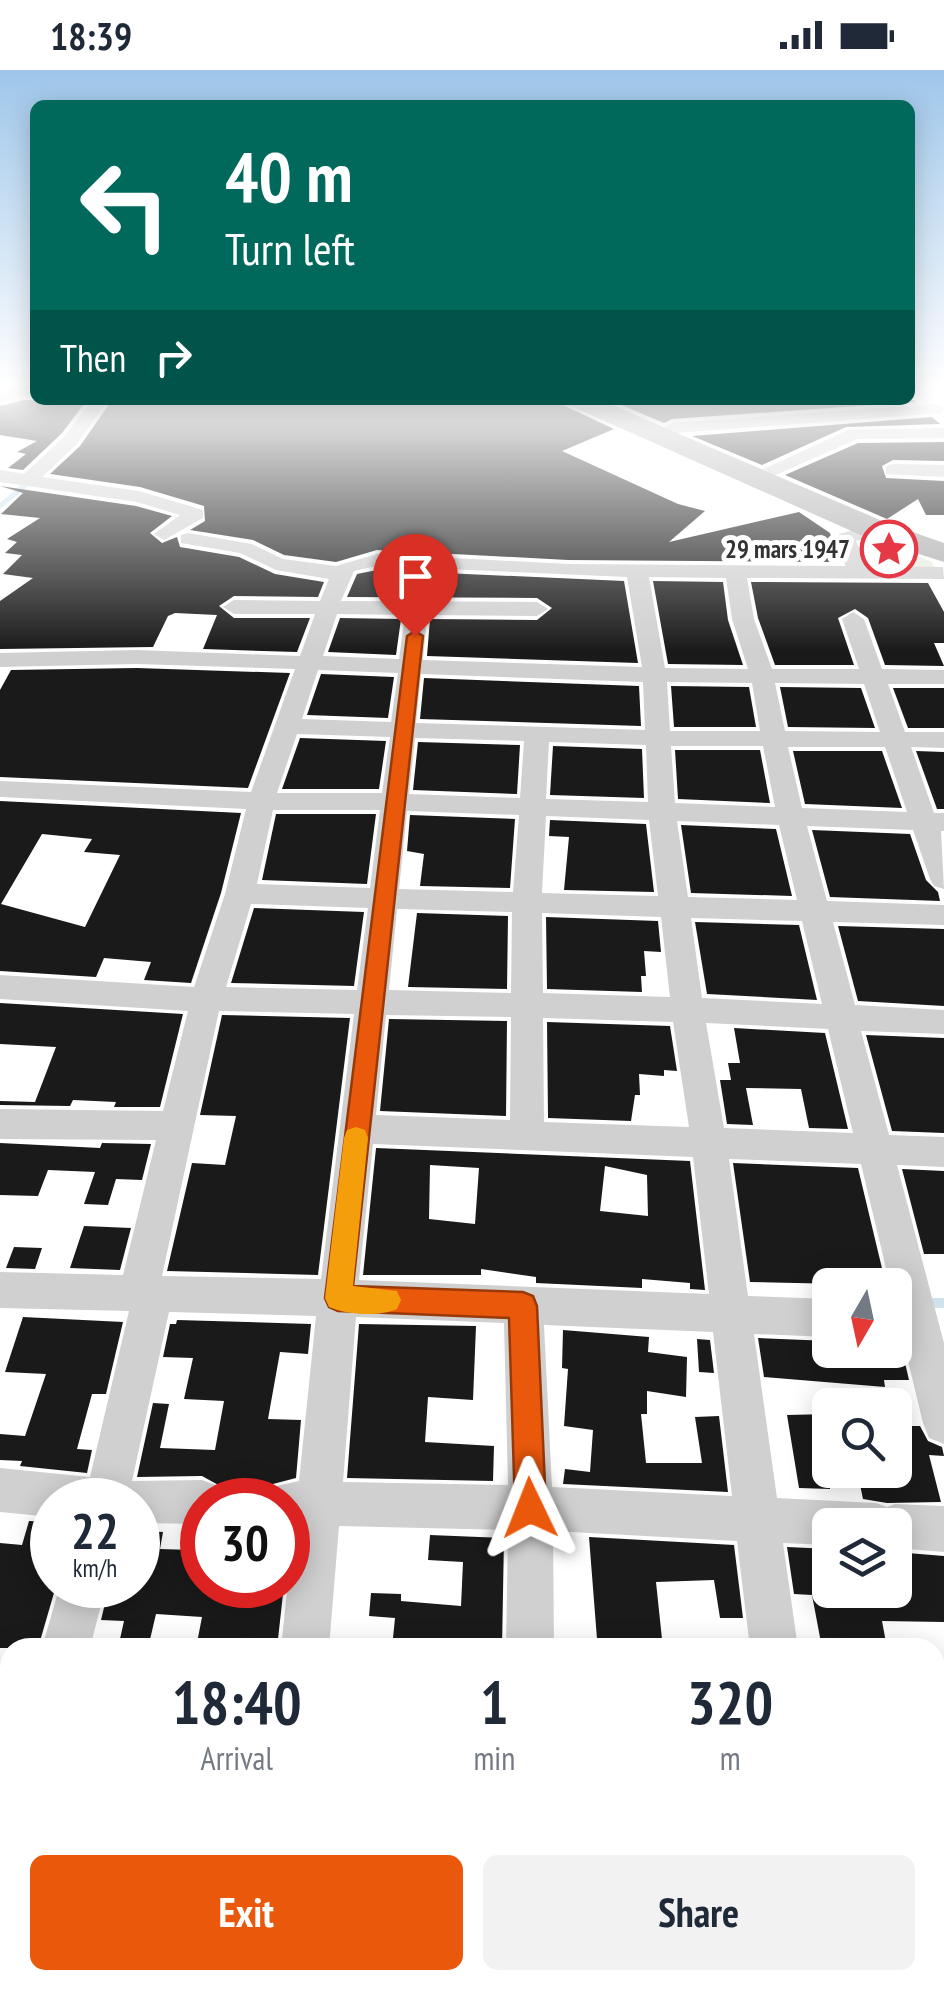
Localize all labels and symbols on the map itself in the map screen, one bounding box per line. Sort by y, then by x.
place icon: 29 mars 1947 [859,519,919,579]
place label: 29 mars 1947 [725,533,850,565]
pin [373,534,458,637]
north arrow [812,1268,912,1368]
position arrow [478,1456,582,1560]
speed limit sign: 30 [180,1478,310,1608]

